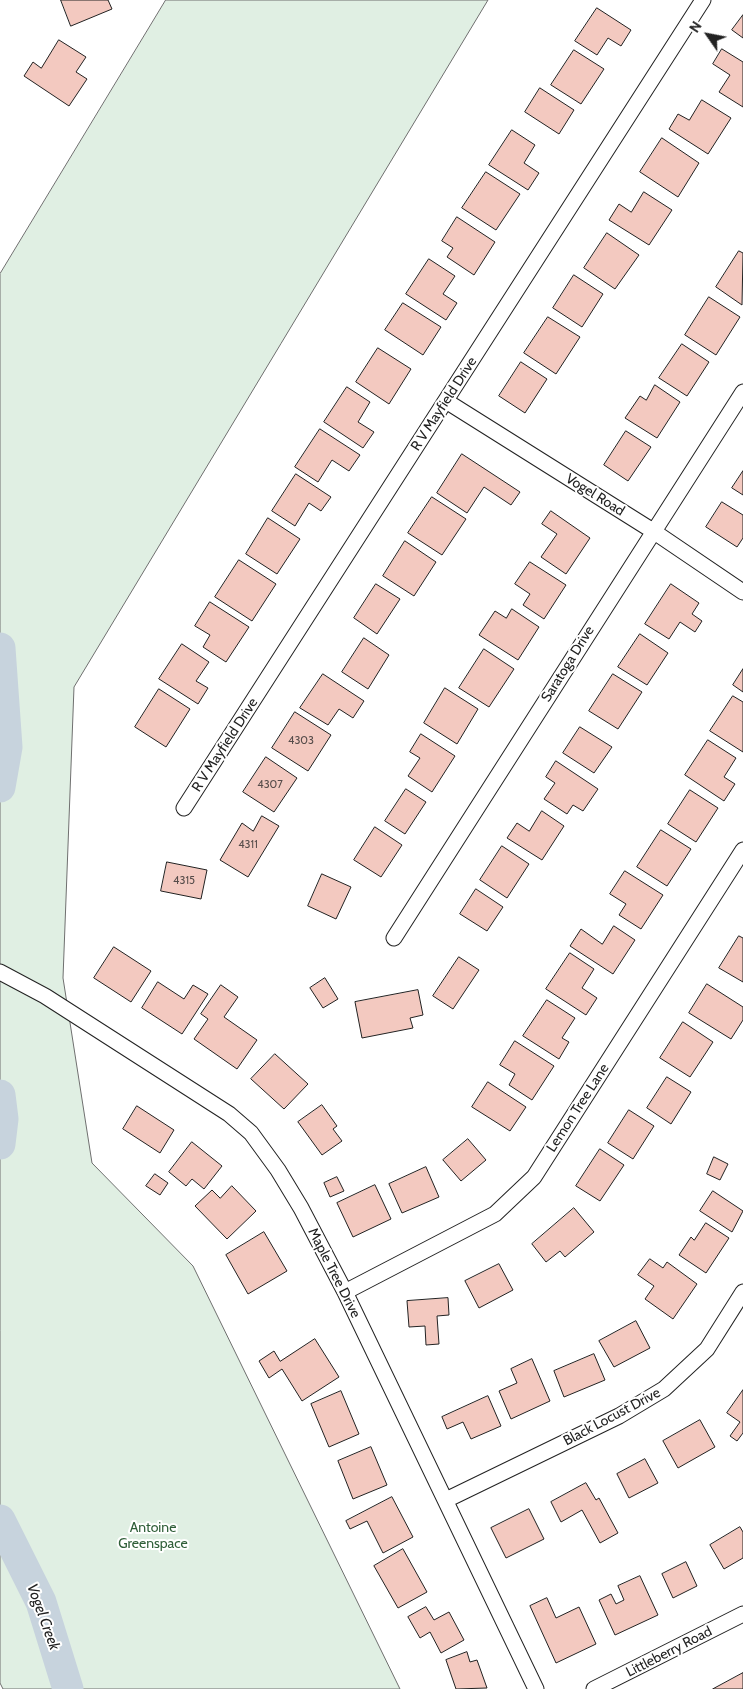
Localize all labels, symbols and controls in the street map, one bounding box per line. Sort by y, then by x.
north arrow [683,10,733,60]
text: N [685,18,706,36]
street label: R V Mayfield Drive [407,354,481,454]
street label: Vogel Road [562,470,628,520]
street label: Saratoga Drive [538,623,598,705]
street label: R V Mayfield Drive [188,695,262,795]
house number: 4303 [288,734,314,748]
house number: 4307 [257,778,283,792]
house number: 4311 [238,838,258,852]
house number: 4315 [173,874,195,888]
street label: Lemon Tree Lane [543,1061,613,1155]
street label: Maple Tree Drive [304,1225,364,1321]
street label: Black Locust Drive [561,1384,663,1450]
park label: Antoine Greenspace [118,1520,188,1552]
water label: Vogel Creek [23,1581,63,1653]
street label: Littleberry Road [623,1623,715,1681]

